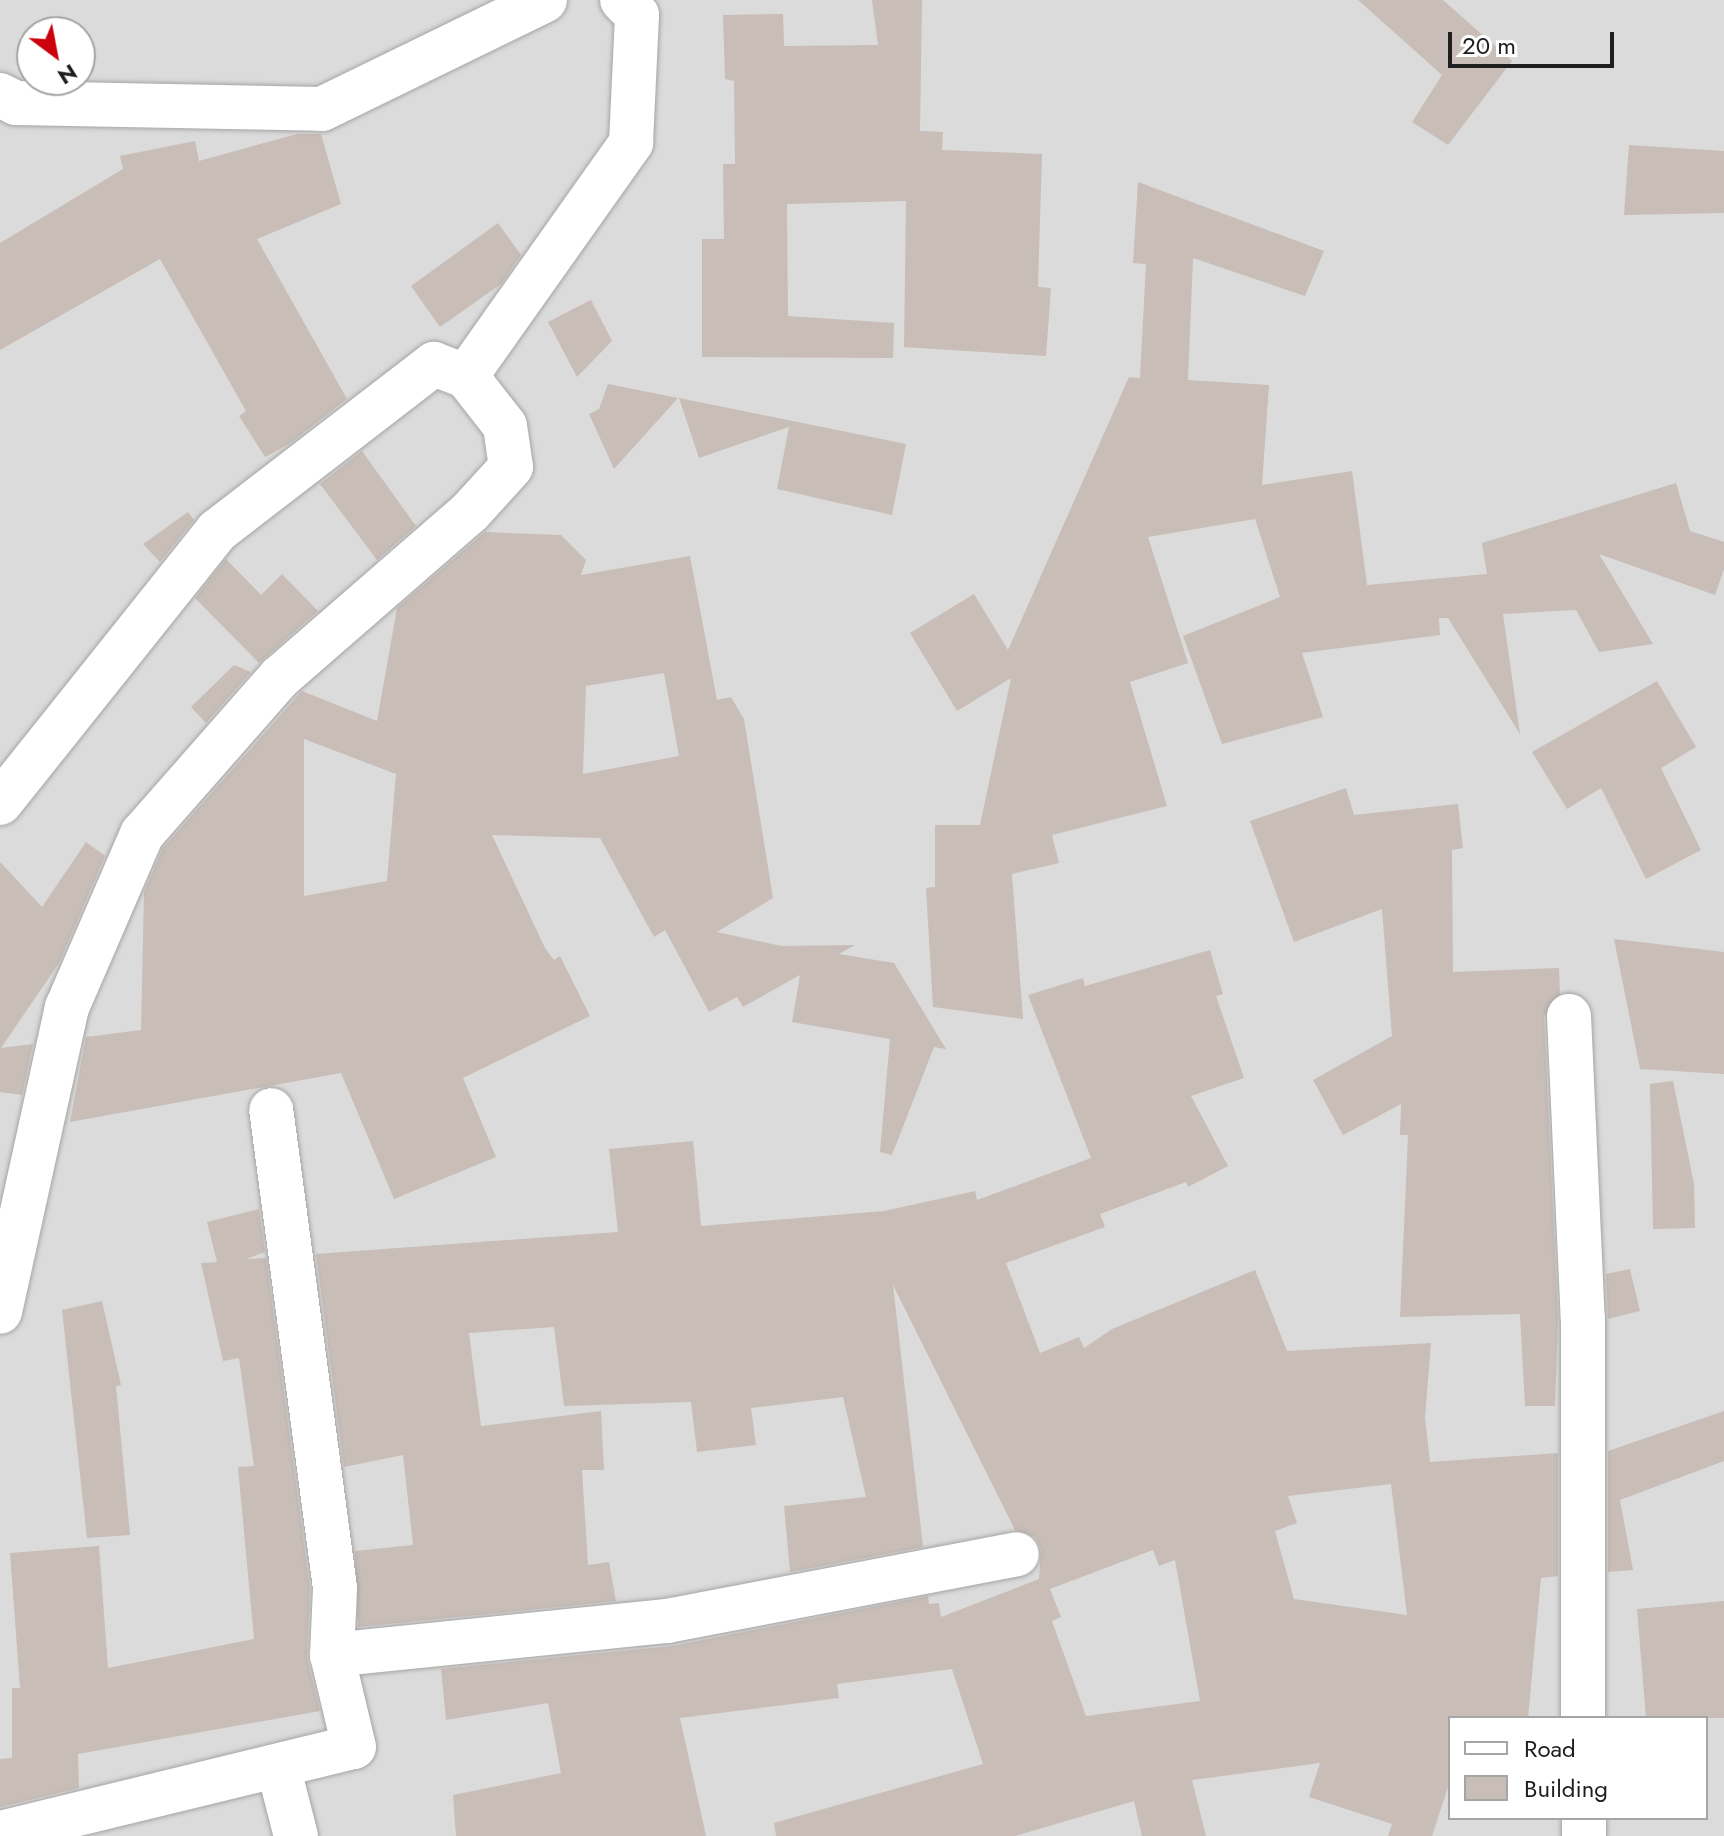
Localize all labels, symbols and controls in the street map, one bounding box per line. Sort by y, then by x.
north arrow [16,16,96,96]
scale bar [1452,16,1618,66]
text: 20 m [1462,28,1516,63]
text: N [52,56,84,93]
legend [1448,1716,1708,1820]
text: Road [1524,1731,1576,1766]
text: Building [1524,1771,1608,1806]

